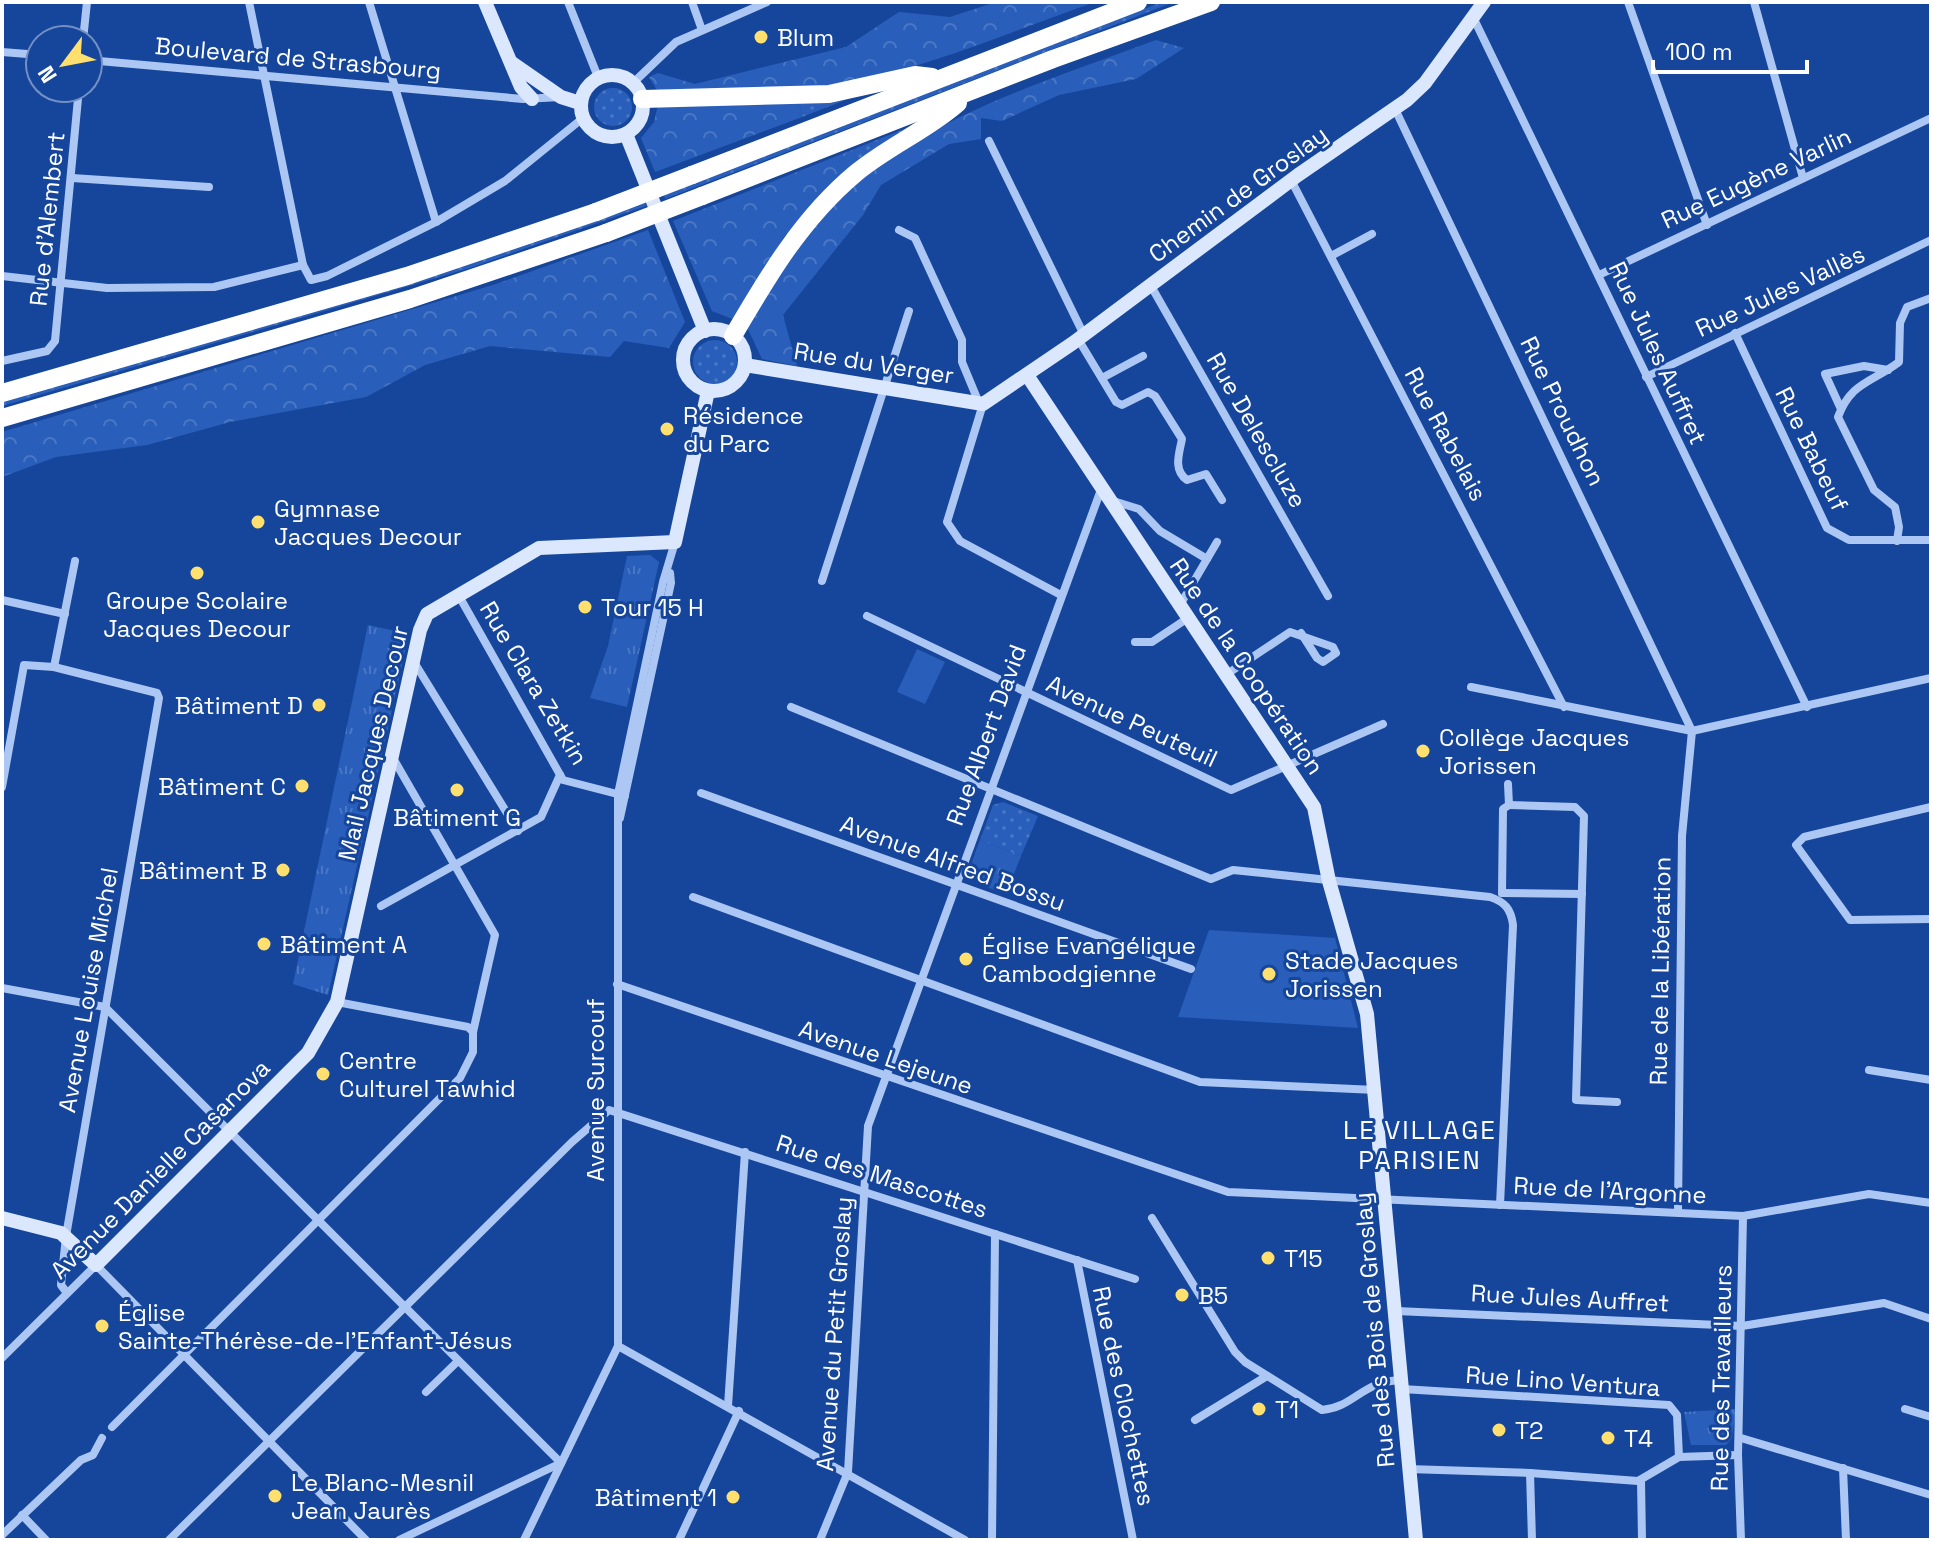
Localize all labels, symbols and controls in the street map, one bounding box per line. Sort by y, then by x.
place label: Blum [777,22,834,53]
north arrow [24,24,104,104]
scale bar [1653,24,1807,74]
marker: Blum [752,28,770,46]
street label: Boulevard de Strasbourg [154,30,442,86]
text: 100 m [1665,36,1733,67]
text: N [31,61,63,88]
street label: Chemin de Groslay [1143,119,1333,269]
street label: Rue Eugène Varlin [1656,120,1856,236]
street label: Rue d'Alembert [22,130,72,308]
street label: Rue Jules Vallès [1690,238,1870,344]
street label: Rue Jules Auffret [1602,256,1714,450]
street label: Rue Proudhon [1513,331,1613,491]
street label: Rue du Verger [792,335,956,391]
street label: Rue Delescluze [1200,347,1314,513]
street label: Rue Rabelais [1398,362,1494,506]
street label: Rue Babeuf [1769,382,1855,516]
place label: Résidence du Parc [683,400,804,459]
marker: Résidence du Parc [658,420,676,438]
place label: Gymnase Jacques Decour [274,493,462,552]
marker: Gymnase Jacques Decour [249,513,267,531]
street label: Rue de la Coopération [1163,552,1331,780]
marker: Groupe Scolaire Jacques Decour [188,564,206,582]
place label: Groupe Scolaire Jacques Decour [103,585,291,644]
place label: Tour 15 H [601,592,704,623]
street label: Rue Clara Zetkin [473,595,595,771]
marker: Tour 15 H [576,598,594,616]
street label: Mail Jacques Decour [331,623,415,863]
street label: Rue Albert David [939,640,1033,830]
street label: Avenue Peuteuil [1042,668,1222,774]
place label: Bâtiment D [175,690,303,721]
marker: Bâtiment D [310,696,328,714]
place label: Collège Jacques Jorissen [1439,722,1629,781]
marker: Collège Jacques Jorissen [1414,742,1432,760]
place label: Bâtiment C [158,771,286,802]
marker: Bâtiment C [293,777,311,795]
marker: Bâtiment G [448,781,466,799]
place label: Bâtiment G [393,802,521,833]
street label: Avenue Alfred Bossu [836,808,1070,918]
place label: Bâtiment B [139,855,267,886]
street label: Rue de la Libération [1643,856,1677,1086]
marker: Bâtiment B [274,861,292,879]
street label: Avenue Louise Michel [51,865,125,1115]
place label: Bâtiment A [280,929,407,960]
place label: Église Evangélique Cambodgienne [982,930,1196,989]
marker: Bâtiment A [255,935,273,953]
place label: Stade Jacques Jorissen [1285,945,1458,1004]
marker: Église Evangélique Cambodgienne [957,950,975,968]
marker: Stade Jacques Jorissen [1260,965,1278,983]
street label: Avenue Surcouf [580,998,611,1182]
street label: Avenue Lejeune [795,1013,977,1101]
place label: Centre Culturel Tawhid [339,1045,516,1104]
street label: Avenue Danielle Casanova [44,1052,277,1285]
marker: Centre Culturel Tawhid [314,1065,332,1083]
district label: LE VILLAGE PARISIEN [1343,1113,1497,1177]
street label: Rue des Mascottes [772,1127,992,1225]
street label: Rue de l'Argonne [1513,1169,1707,1211]
street label: Rue des Bois de Groslay [1347,1191,1401,1469]
street label: Avenue du Petit Groslay [809,1196,859,1472]
place label: T15 [1284,1243,1323,1274]
marker: T15 [1259,1249,1277,1267]
street label: Rue des Travailleurs [1704,1264,1738,1492]
street label: Rue Jules Auffret [1470,1277,1670,1319]
place label: B5 [1198,1280,1228,1311]
street label: Rue des Clochettes [1086,1283,1162,1509]
marker: B5 [1173,1286,1191,1304]
place label: Église Sainte-Thérèse-de-l'Enfant-Jésus [118,1297,512,1356]
marker: Église Sainte-Thérèse-de-l'Enfant-Jésus [93,1317,111,1335]
street label: Rue Lino Ventura [1465,1359,1662,1403]
place label: T1 [1275,1394,1299,1425]
marker: T1 [1250,1400,1268,1418]
place label: T2 [1515,1415,1544,1446]
marker: T2 [1490,1421,1508,1439]
place label: T4 [1624,1423,1653,1454]
marker: T4 [1599,1429,1617,1447]
place label: Le Blanc-Mesnil Jean Jaurès [291,1467,474,1526]
place label: Bâtiment 1 [595,1482,717,1513]
marker: Le Blanc-Mesnil Jean Jaurès [266,1487,284,1505]
marker: Bâtiment 1 [724,1488,742,1506]

